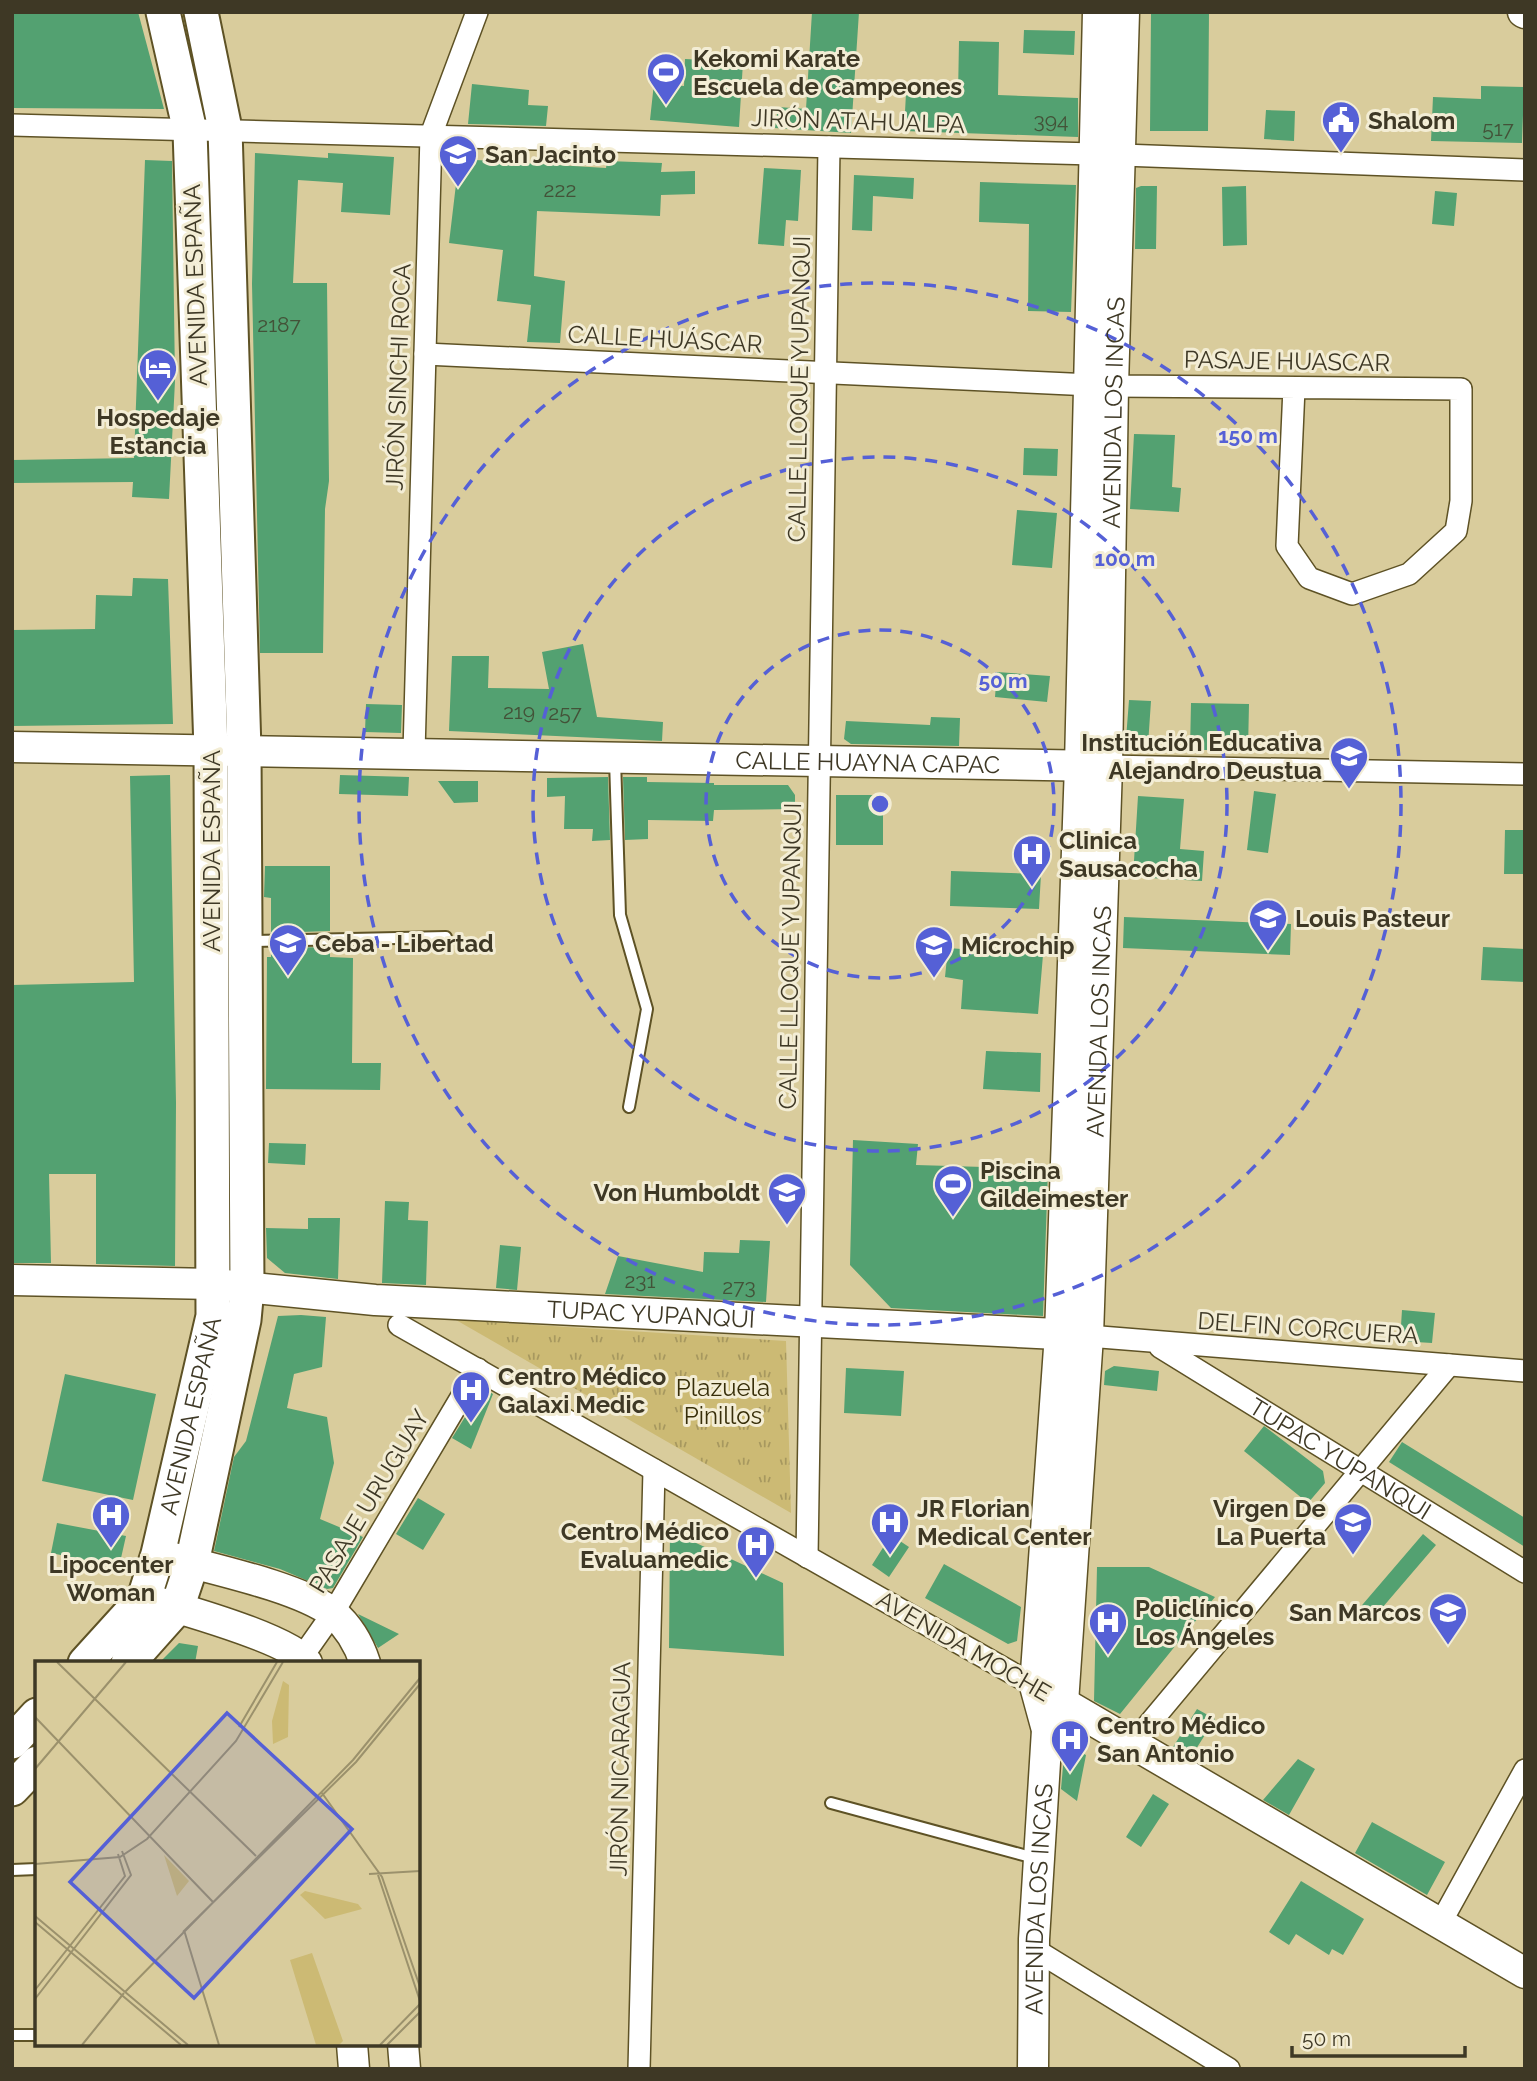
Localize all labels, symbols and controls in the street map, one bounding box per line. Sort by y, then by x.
place label: Kekomi Karate Escuela de Campeones [693,44,962,101]
sports icon: Kekomi Karate Escuela de Campeones [645,51,687,106]
public building icon: Shalom [1320,99,1362,154]
street label: JIRÓN ATAHUALPA [750,103,966,139]
place label: Shalom [1368,106,1455,135]
house number: 394 [1034,108,1069,133]
house number: 517 [1482,116,1515,141]
school or university icon: San Jacinto [437,133,479,188]
place label: San Jacinto [485,140,616,169]
house number: 222 [544,177,576,202]
street label: AVENIDA ESPAÑA [177,183,213,387]
street label: CALLE LLOQUE YUPANQUI [782,235,816,543]
street label: JIRÓN SINCHI ROCA [380,263,416,491]
street label: AVENIDA LOS INCAS [1096,296,1130,529]
house number: 2187 [257,312,302,337]
street label: CALLE HUÁSCAR [567,319,763,359]
street label: PASAJE HUASCAR [1184,345,1390,377]
hotel icon: Hospedaje Estancia [137,347,179,402]
place label: Hospedaje Estancia [96,403,220,460]
text: 150 m [1218,423,1278,448]
text: 100 m [1095,546,1155,571]
text: 50 m [978,668,1028,693]
house number: 219 [503,699,535,724]
house number: 257 [548,700,583,725]
place label: Institución Educativa Alejandro Deustua [1081,728,1322,785]
school or university icon: Institución Educativa Alejandro Deustua [1328,735,1370,790]
street label: CALLE HUAYNA CAPAC [735,745,1000,779]
street label: AVENIDA ESPAÑA [197,750,226,952]
centre of rings [868,792,892,816]
street label: CALLE LLOQUE YUPANQUI [773,802,807,1110]
place label: Clinica Sausacocha [1059,826,1198,883]
hospital icon: Clinica Sausacocha [1011,833,1053,888]
school or university icon: Louis Pasteur [1247,897,1289,952]
place label: Louis Pasteur [1295,904,1450,933]
street label: AVENIDA LOS INCAS [1080,905,1117,1138]
school or university icon: Ceba - Libertad [267,922,309,977]
school or university icon: Microchip [913,924,955,979]
place label: Ceba - Libertad [315,929,494,958]
place label: Microchip [961,931,1074,960]
place label: Piscina Gildeimester [980,1156,1128,1213]
sports icon: Piscina Gildeimester [932,1163,974,1218]
school or university icon: Von Humboldt [766,1171,808,1226]
place label: Von Humboldt [594,1178,760,1207]
house number: 231 [624,1268,656,1293]
house number: 273 [722,1274,756,1299]
street label: TUPAC YUPANQUI [546,1294,756,1333]
street label: DELFIN CORCUERA [1197,1306,1419,1350]
street label: AVENIDA ESPAÑA [153,1314,227,1517]
place label: Centro Médico Galaxi Medic [498,1362,666,1419]
hospital icon: Centro Médico Galaxi Medic [450,1369,492,1424]
park label: Plazuela Pinillos [676,1373,770,1430]
street label: TUPAC YUPANQUI [1244,1391,1437,1525]
street label: PASAJE URUGUAY [303,1404,435,1598]
hospital icon: Lipocenter Woman [90,1494,132,1549]
place label: JR Florian Medical Center [917,1494,1092,1551]
place label: Virgen De La Puerta [1213,1494,1326,1551]
hospital icon: JR Florian Medical Center [869,1501,911,1556]
school or university icon: Virgen De La Puerta [1332,1501,1374,1556]
place label: Centro Médico Evaluamedic [561,1517,729,1574]
hospital icon: Centro Médico Evaluamedic [735,1524,777,1579]
place label: Lipocenter Woman [49,1550,173,1607]
street label: AVENIDA MOCHE [872,1584,1056,1708]
school or university icon: San Marcos [1427,1591,1469,1646]
place label: Policlínico Los Ángeles [1135,1594,1275,1651]
place label: San Marcos [1289,1598,1421,1627]
hospital icon: Policlínico Los Ángeles [1087,1601,1129,1656]
inset map [35,1661,420,2046]
street label: JIRÓN NICARAGUA [604,1661,636,1877]
place label: Centro Médico San Antonio [1097,1711,1265,1768]
hospital icon: Centro Médico San Antonio [1049,1718,1091,1773]
street label: AVENIDA LOS INCAS [1019,1783,1058,2015]
scale bar [1292,2014,1465,2058]
text: 50 m [1302,2026,1351,2051]

